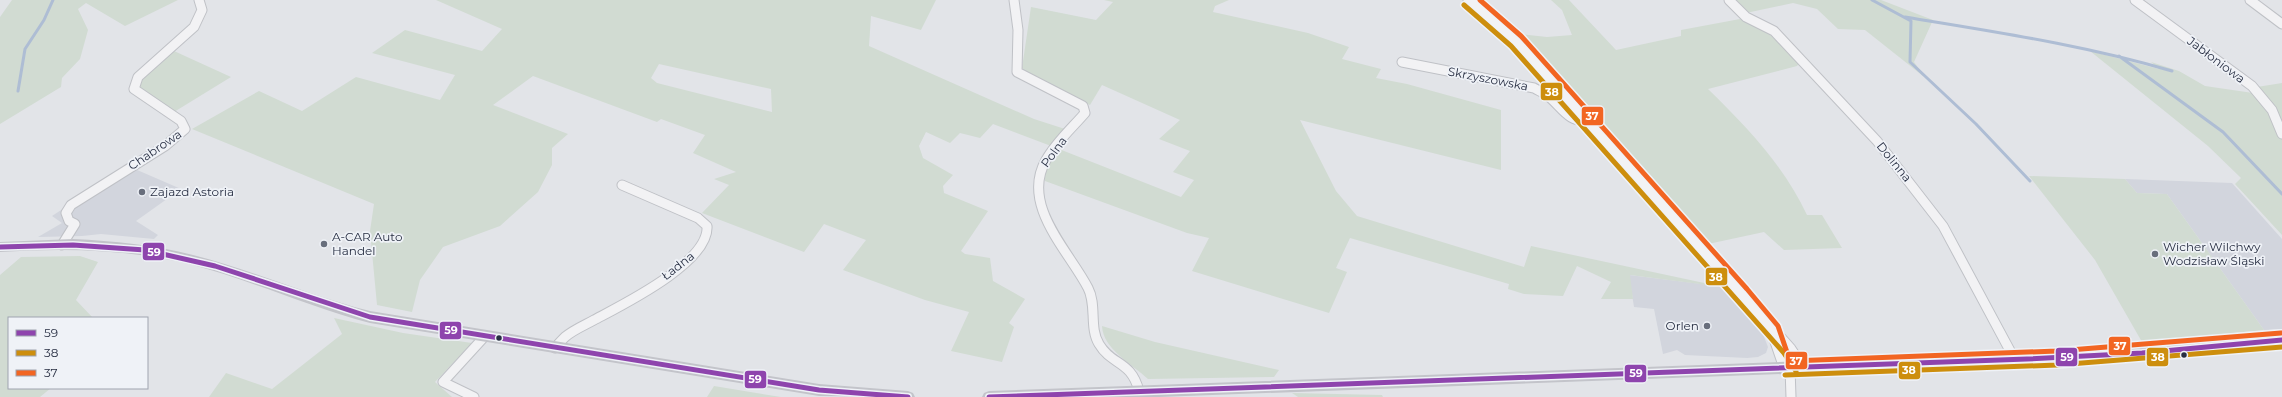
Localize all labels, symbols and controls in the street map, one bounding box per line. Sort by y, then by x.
street label: Jabłoniowa [2184,32,2248,86]
street label: Skrzyszowska [1447,63,1529,94]
line badge: 38 [1540,82,1563,101]
text: 38 [1544,85,1559,99]
line badge: 37 [1581,106,1604,126]
text: 37 [1584,109,1599,123]
street label: Chabrowa [125,126,184,173]
street label: Polna [1037,133,1070,170]
street label: Dolinna [1874,139,1915,185]
place label: Zajazd Astoria [150,184,234,199]
marker: Zajazd Astoria [137,187,147,197]
place label: A-CAR Auto Handel [332,229,403,258]
marker: A-CAR Auto Handel [319,239,329,249]
place label: Wicher Wilchwy Wodzisław Śląski [2163,239,2265,268]
line badge: 59 [142,242,165,261]
text: 59 [147,245,161,259]
street label: Ładna [658,248,697,283]
marker: Wicher Wilchwy Wodzisław Śląski [2150,249,2160,259]
line badge: 38 [1705,267,1728,286]
text: 38 [1708,270,1723,284]
legend [8,317,148,389]
place label: Orlen [1666,318,1699,333]
line badge: 59 [439,321,462,340]
marker: Orlen [1702,321,1712,331]
text: 59 [444,323,458,337]
text: 59 [44,325,58,340]
unlabelled marker [494,333,504,343]
line badge: 37 [2108,336,2131,356]
text: 37 [2112,339,2127,353]
text: 38 [44,345,59,360]
line badge: 59 [2055,347,2078,367]
line badge: 38 [2146,347,2169,367]
text: 59 [2060,350,2074,364]
text: 38 [2150,350,2165,364]
unlabelled marker [2179,350,2189,360]
line badge: 37 [1785,351,1808,370]
text: 37 [1788,354,1803,368]
line badge: 38 [1898,361,1921,380]
text: 38 [1901,363,1916,377]
line badge: 59 [1624,364,1647,383]
text: 37 [44,365,58,380]
text: 59 [1629,366,1643,380]
line badge: 59 [744,370,767,389]
text: 59 [748,372,762,386]

